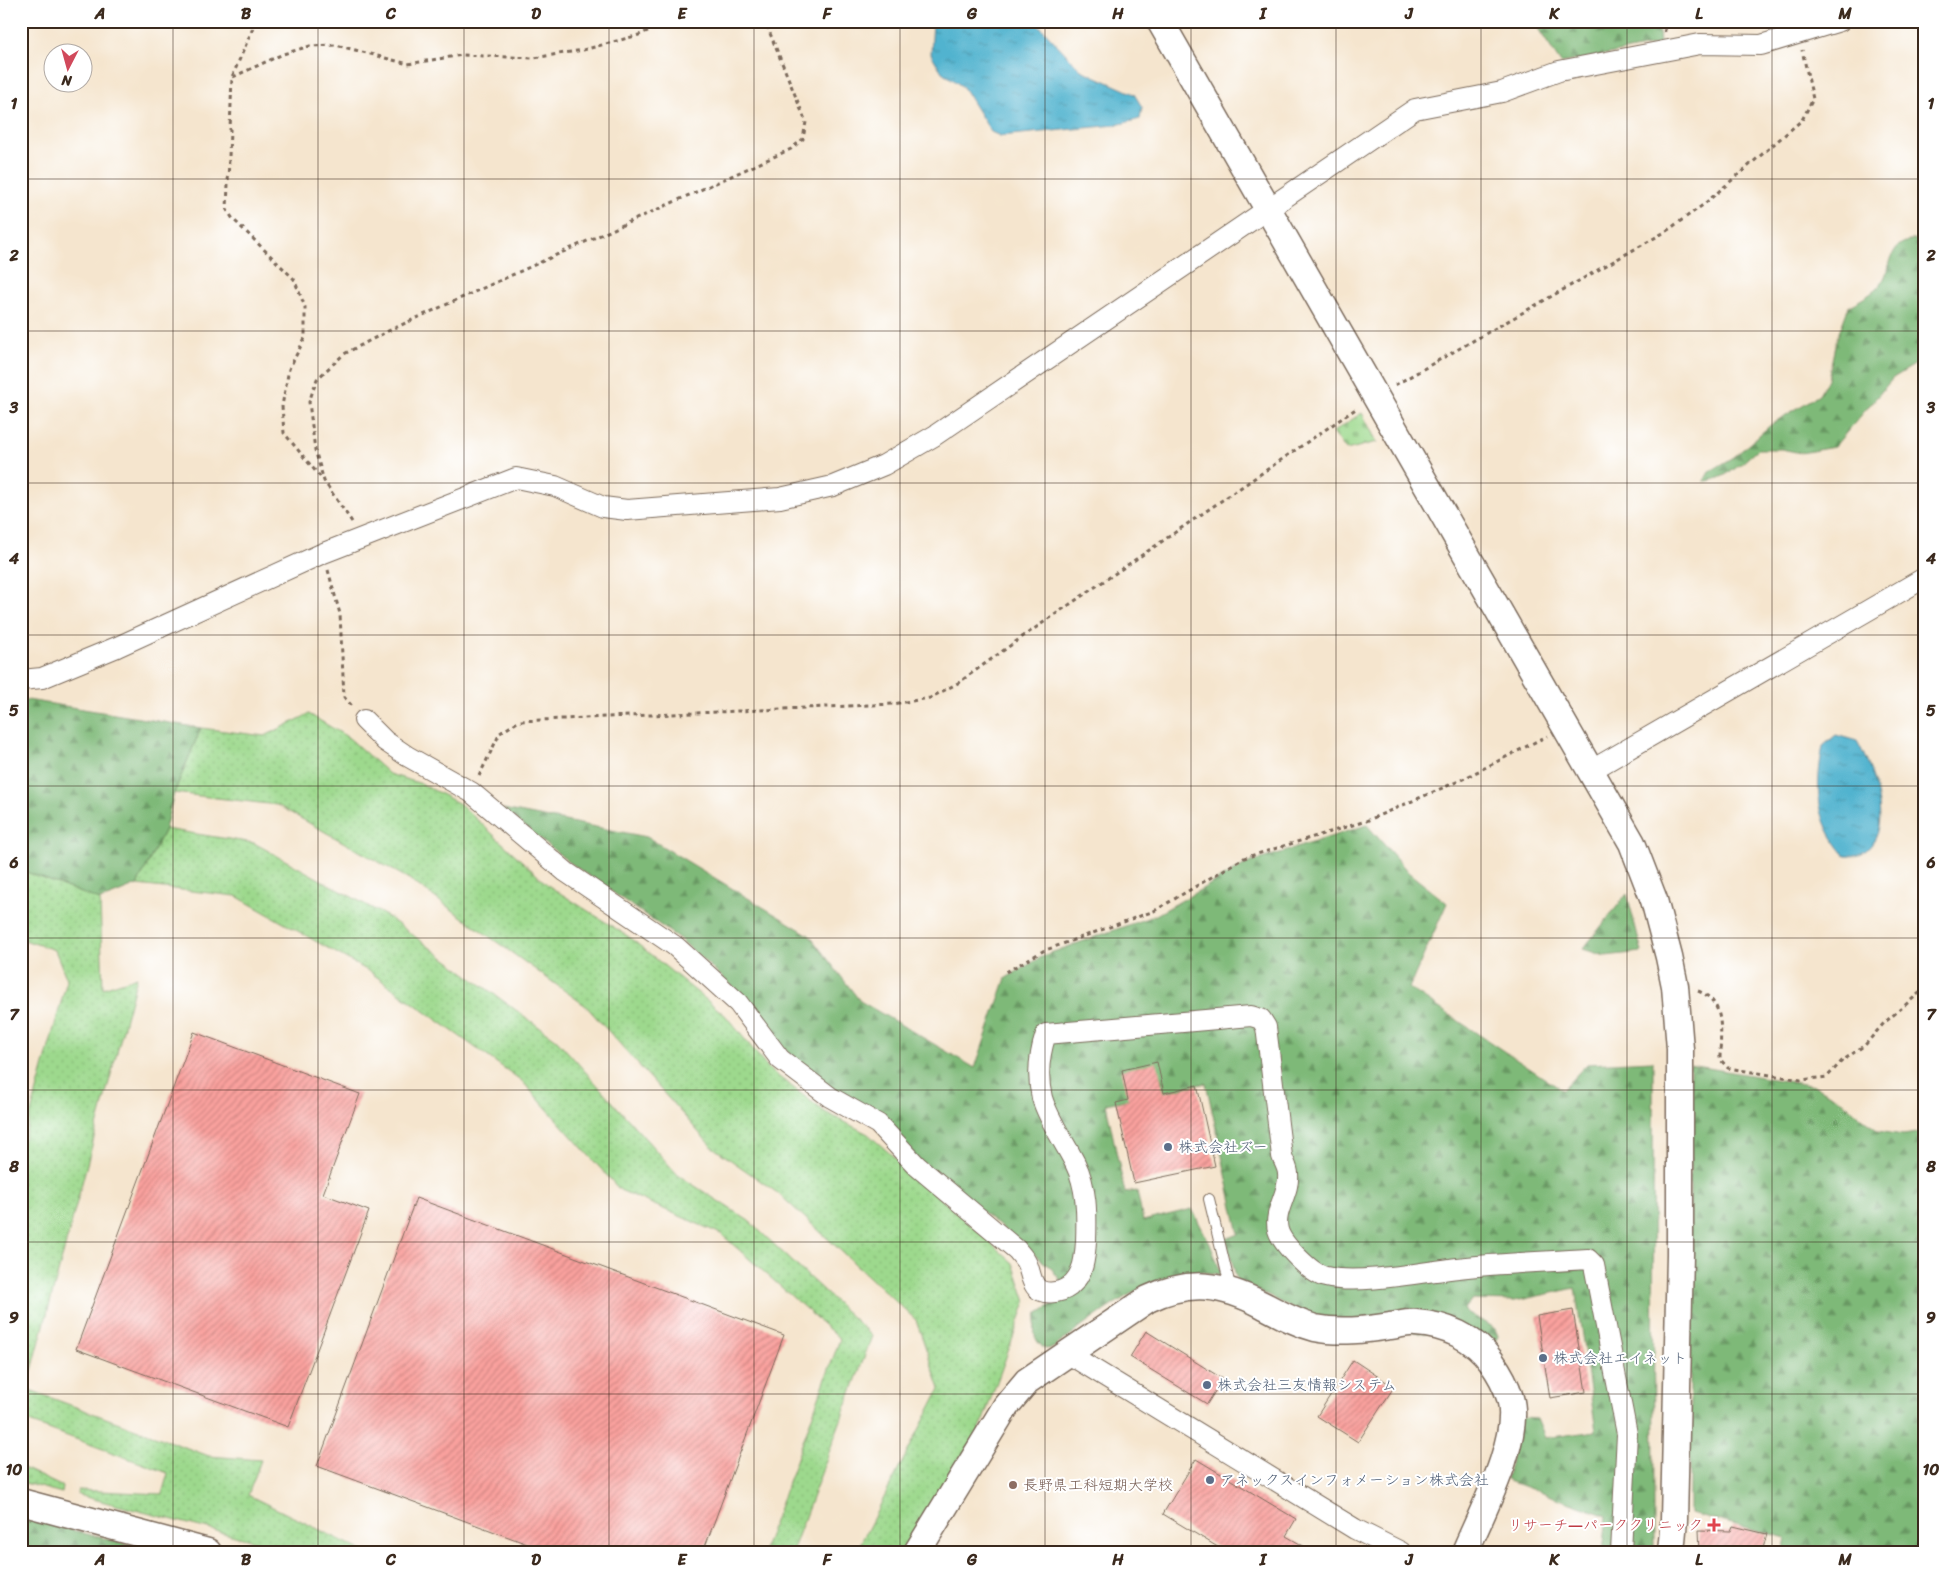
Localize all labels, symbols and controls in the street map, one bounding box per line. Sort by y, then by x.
text: A [94,0,105,28]
text: B [241,0,252,28]
text: C [385,0,397,28]
text: D [531,0,541,28]
text: E [678,0,688,28]
text: F [822,0,833,28]
text: G [966,0,978,28]
text: H [1111,0,1124,28]
text: I [1259,0,1268,28]
text: J [1404,0,1414,28]
text: K [1548,0,1560,28]
text: L [1695,0,1703,28]
text: M [1837,0,1852,28]
north arrow [42,42,92,92]
text: N [60,67,74,93]
text: 1 [11,89,18,118]
text: 1 [1928,89,1935,118]
text: 2 [8,241,19,270]
text: 2 [1925,241,1936,270]
text: 3 [9,393,19,422]
text: 3 [1926,393,1936,422]
text: 4 [8,544,19,573]
text: 4 [1925,544,1936,573]
text: 5 [9,696,19,725]
text: 5 [1926,696,1936,725]
text: 6 [8,848,19,877]
text: 6 [1925,848,1936,877]
text: 7 [9,1000,20,1029]
text: 7 [1926,1000,1937,1029]
place label: 株式会社ズー [1178,1134,1268,1160]
marker: 株式会社ズー [1162,1141,1174,1153]
text: 8 [8,1152,19,1181]
text: 8 [1925,1152,1936,1181]
text: 9 [9,1303,19,1332]
text: 9 [1926,1303,1936,1332]
place label: 株式会社エイネット [1553,1345,1687,1371]
marker: 株式会社エイネット [1537,1352,1549,1364]
place label: 株式会社三友情報システム [1217,1372,1397,1398]
marker: 株式会社三友情報システム [1201,1379,1213,1391]
text: 10 [6,1455,22,1484]
text: 10 [1923,1455,1939,1484]
place label: アネックスインフォメーション株式会社 [1220,1467,1489,1493]
place label: 長野県工科短期大学校 [1023,1472,1173,1498]
marker: アネックスインフォメーション株式会社 [1204,1474,1216,1486]
marker: 長野県工科短期大学校 [1007,1479,1019,1491]
place label: リサーチ―パーククリニック [1508,1512,1703,1538]
marker: リサーチ―パーククリニック [1707,1518,1721,1532]
text: A [94,1545,105,1573]
text: B [241,1545,252,1573]
text: C [385,1545,397,1573]
text: D [531,1545,541,1573]
text: E [678,1545,688,1573]
text: F [822,1545,833,1573]
text: G [966,1545,978,1573]
text: H [1111,1545,1124,1573]
text: I [1259,1545,1268,1573]
text: J [1404,1545,1414,1573]
text: K [1548,1545,1560,1573]
text: L [1695,1545,1703,1573]
text: M [1837,1545,1852,1573]

